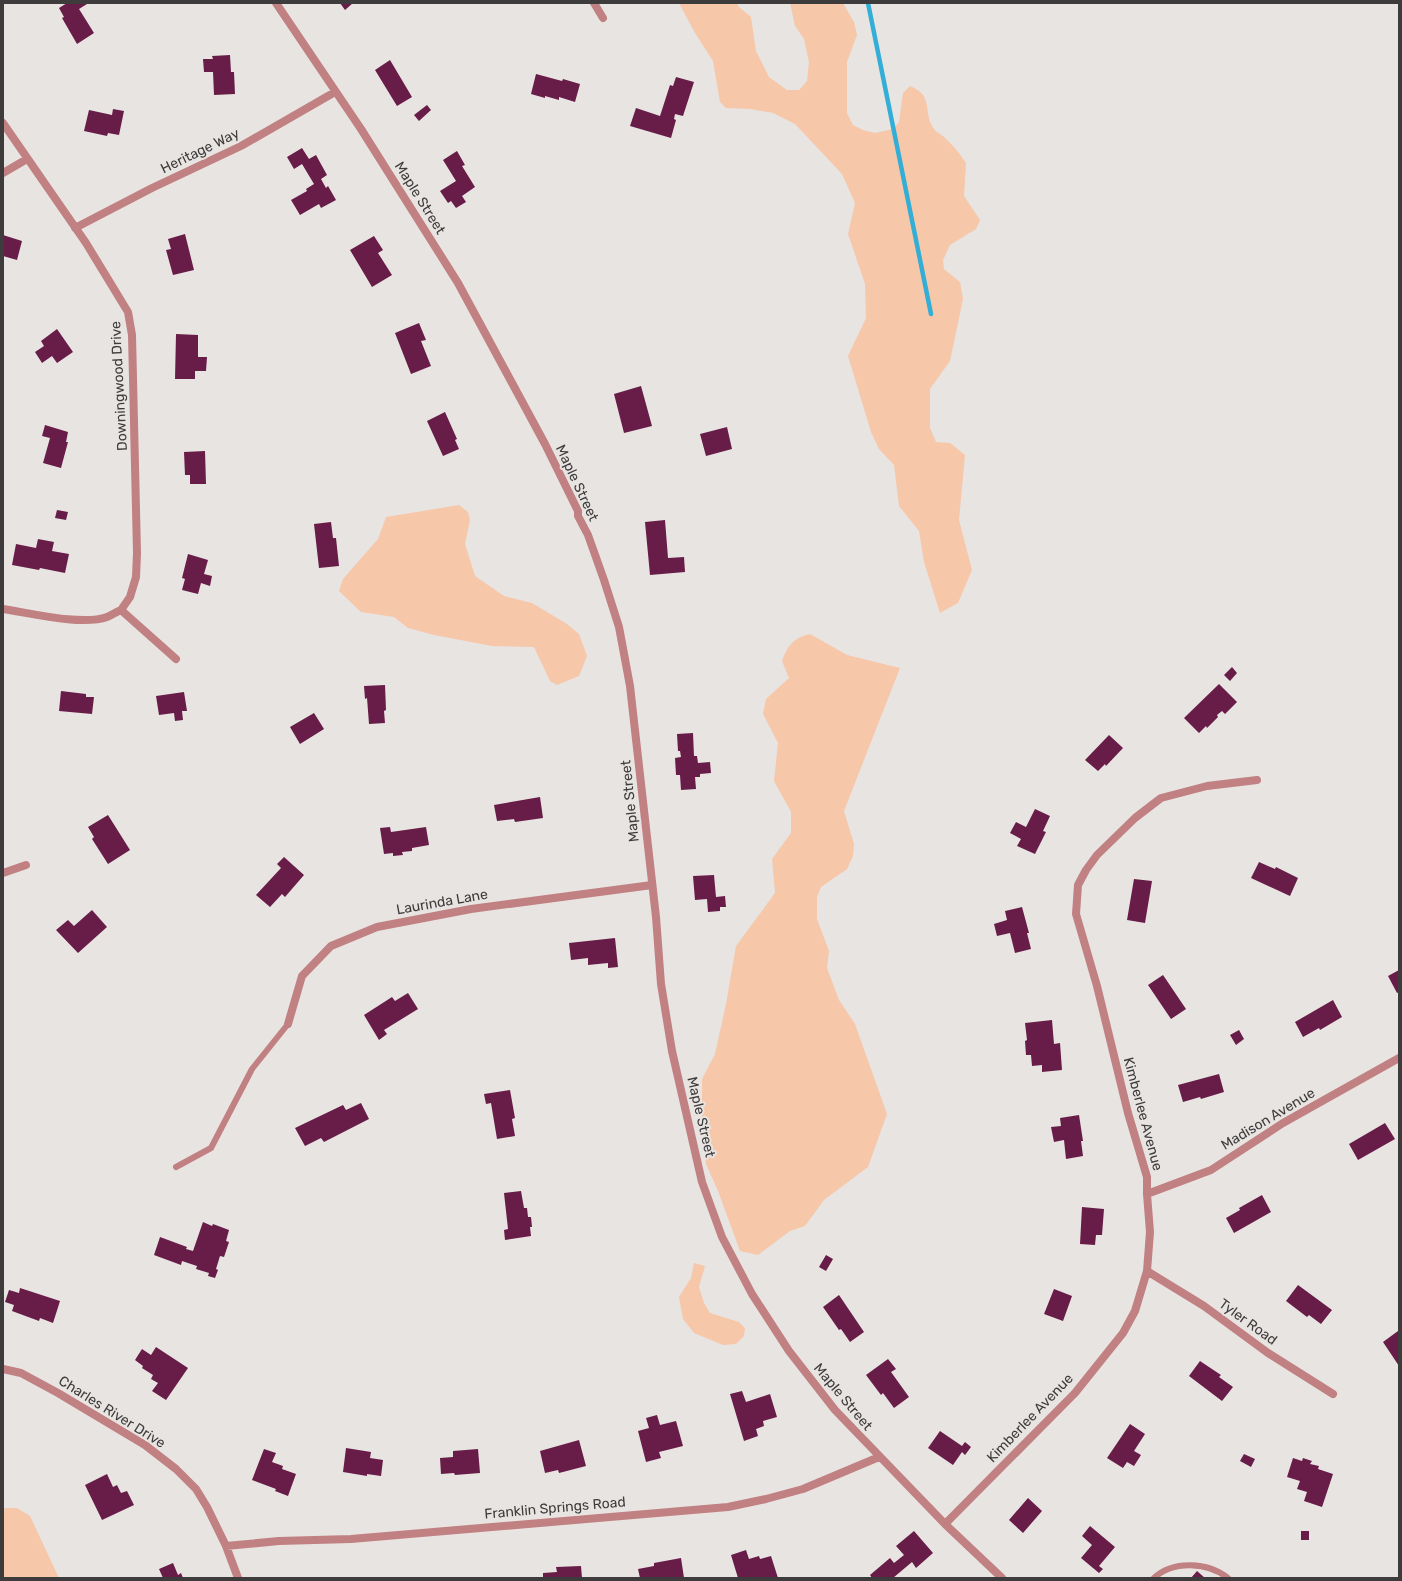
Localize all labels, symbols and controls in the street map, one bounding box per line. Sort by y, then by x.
street label: Heritage Way [158,125,242,177]
street label: Maple Street [391,159,449,238]
street label: Downingwood Drive [107,320,131,451]
street label: Maple Street [552,442,602,524]
street label: Maple Street [617,759,643,843]
street label: Laurinda Lane [395,886,489,918]
street label: Kimberlee Avenue [1120,1055,1166,1173]
street label: Maple Street [683,1075,719,1160]
street label: Madison Avenue [1218,1084,1318,1154]
street label: Tyler Road [1216,1295,1280,1349]
street label: Maple Street [810,1360,876,1434]
street label: Kimberlee Avenue [983,1370,1077,1466]
street label: Charles River Drive [55,1372,169,1452]
street label: Franklin Springs Road [484,1493,626,1523]

